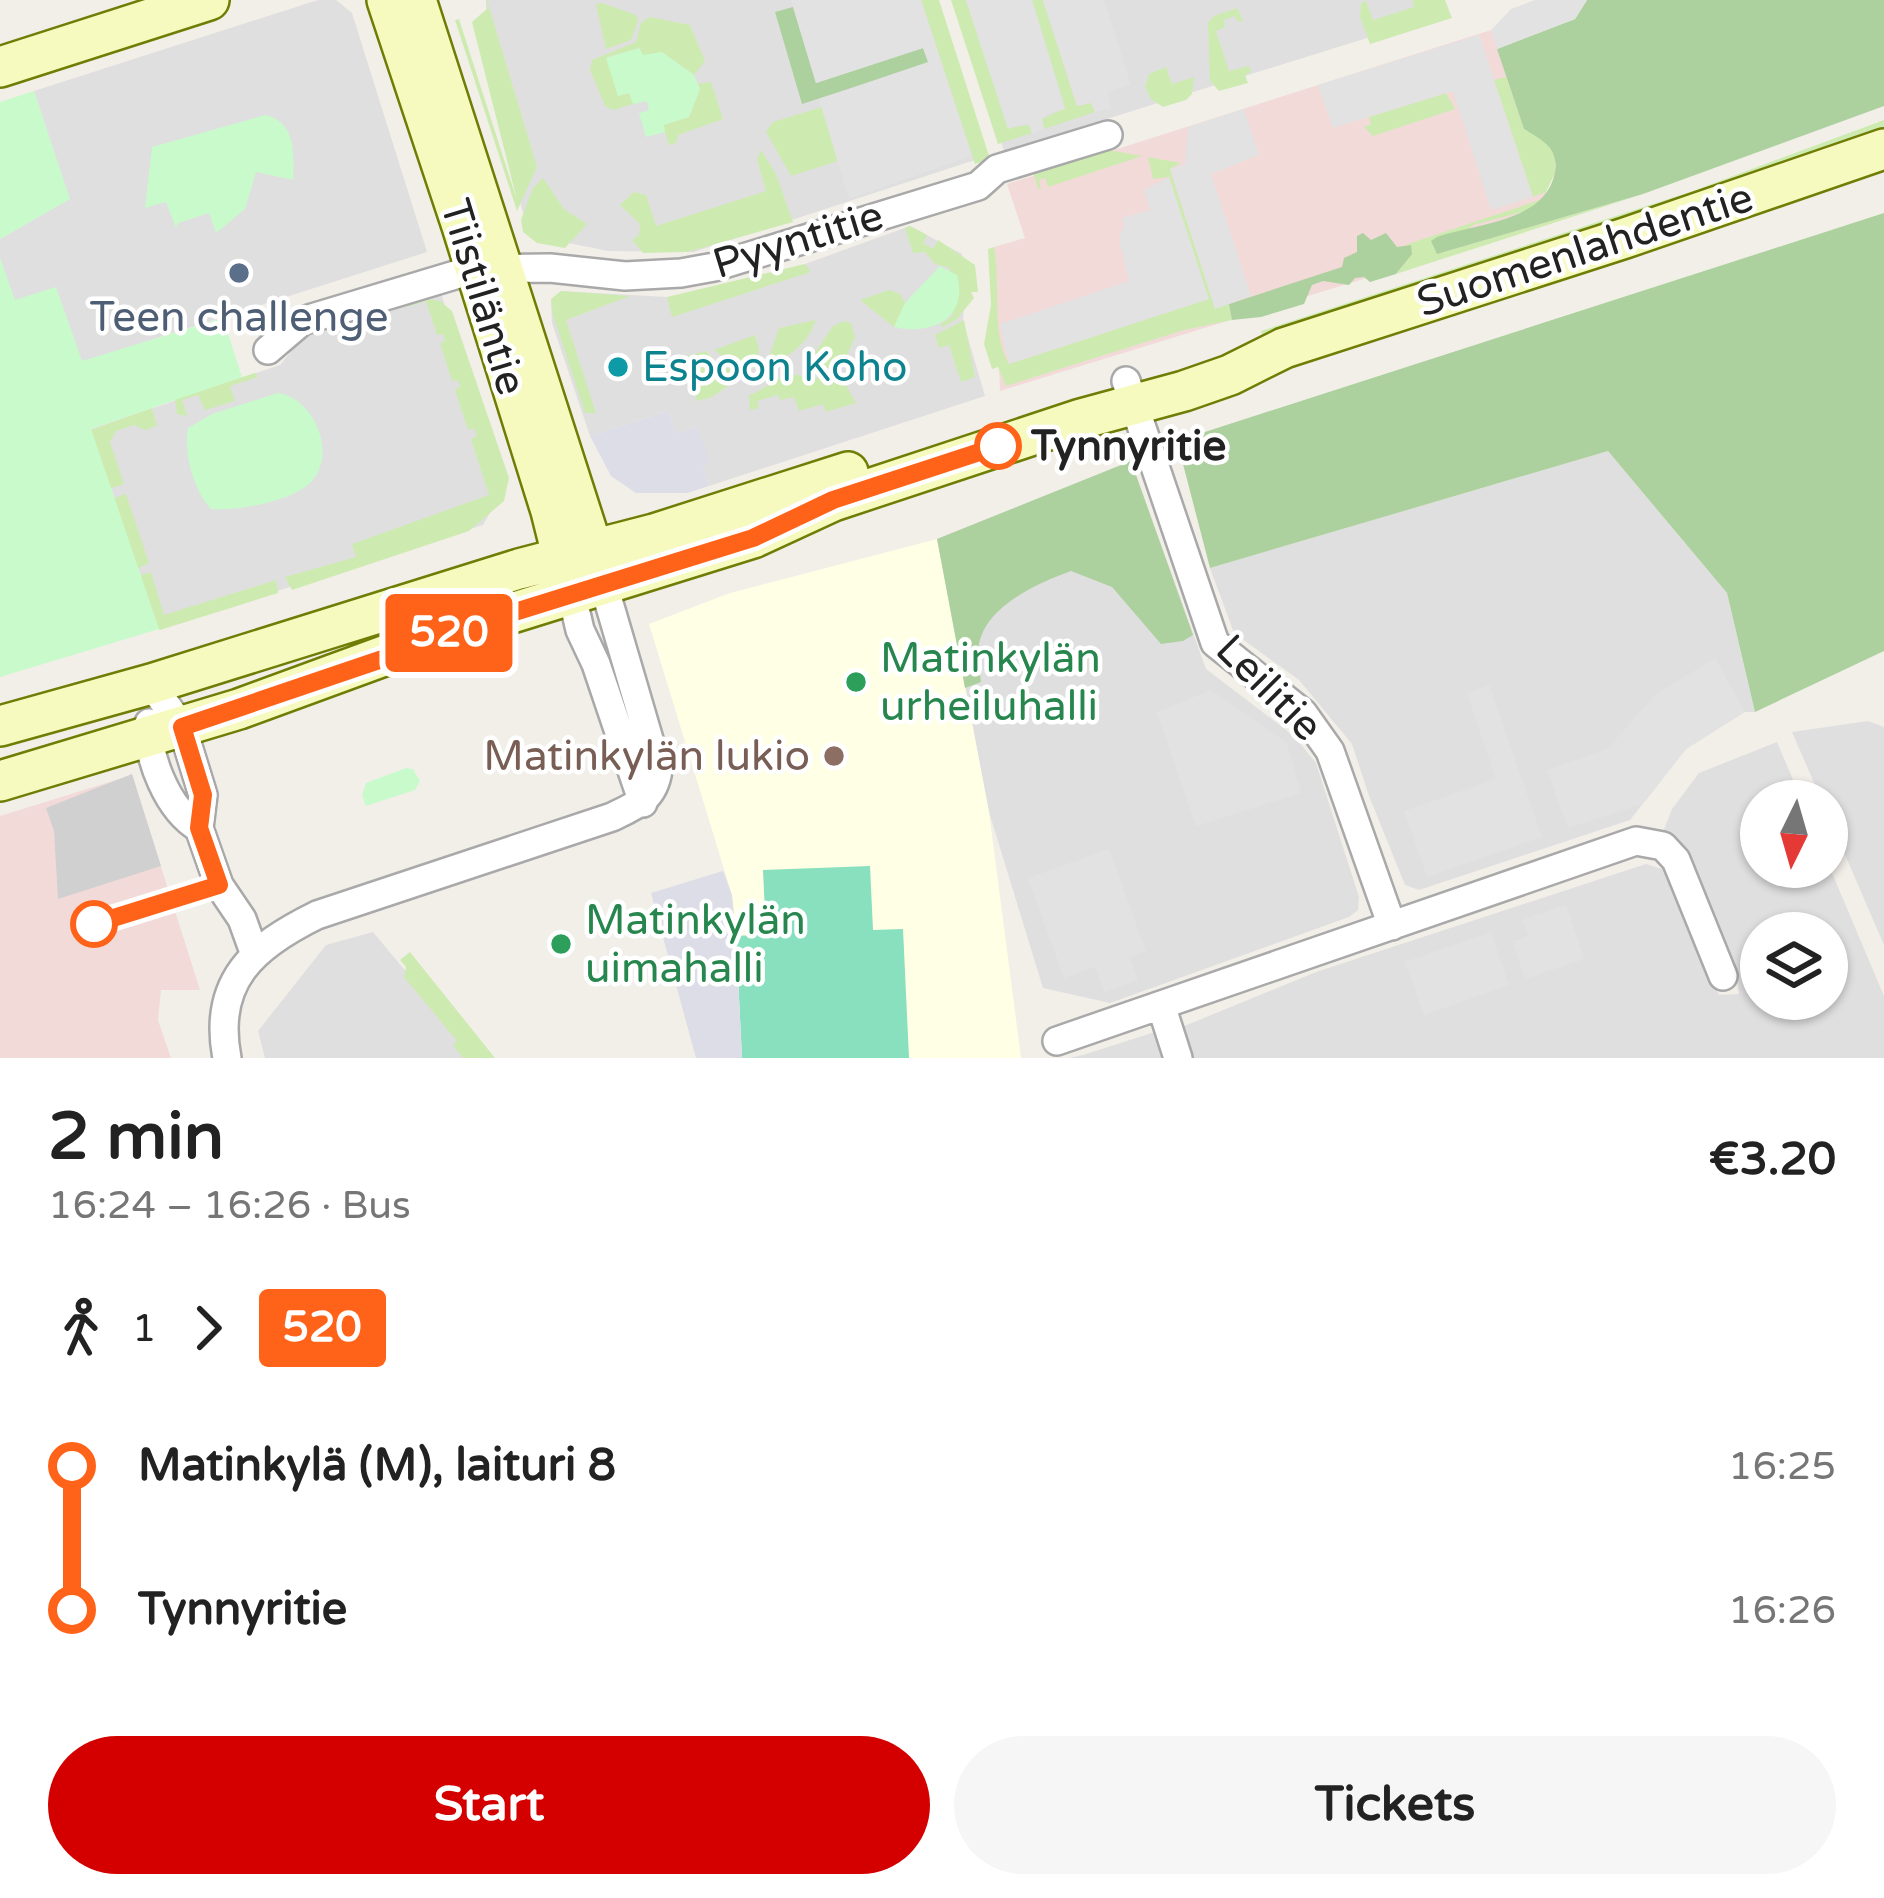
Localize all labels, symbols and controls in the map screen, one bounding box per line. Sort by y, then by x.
street label: Suomenlahdentie [1411,172,1759,328]
street label: Pyyntitie [707,190,889,290]
street label: Tiistiläntie [429,193,537,401]
marker: Teen challenge [226,260,252,286]
place label: Teen challenge [89,292,389,343]
place label: Espoon Koho [642,342,908,393]
marker: Espoon Koho [605,354,631,380]
place label: Tynnyritie [1030,421,1226,472]
marker: Tynnyritie [976,424,1020,468]
line badge: 520 [380,594,518,672]
text: 520 [409,607,489,658]
street label: Leilitie [1205,624,1333,752]
place label: Matinkylän urheiluhalli [880,633,1101,732]
marker: Matinkylän urheiluhalli [843,669,869,695]
place label: Matinkylän lukio [483,731,810,782]
marker: Matinkylän lukio [821,743,847,769]
north arrow [1740,780,1848,888]
map controls [1740,780,1848,1020]
place label: Matinkylän uimahalli [585,895,806,994]
unlabelled marker [72,902,116,946]
button: layers [1740,912,1848,1020]
marker: Matinkylän uimahalli [548,931,574,957]
text: 2 min [48,1097,224,1177]
text: €3.20 [1709,1133,1836,1187]
text: 16:24 – 16:26 · Bus [48,1182,411,1229]
icon: walk [48,1295,114,1361]
icon: forward [175,1295,241,1361]
text: 520 [283,1302,362,1353]
text: 1 [132,1305,157,1352]
text: Matinkylä (M), laituri 8 [138,1439,616,1493]
text: 16:25 [1728,1443,1836,1490]
text: Tynnyritie [138,1583,347,1637]
text: 16:26 [1728,1587,1836,1634]
button: Start [48,1736,930,1874]
button: Tickets [954,1736,1836,1874]

